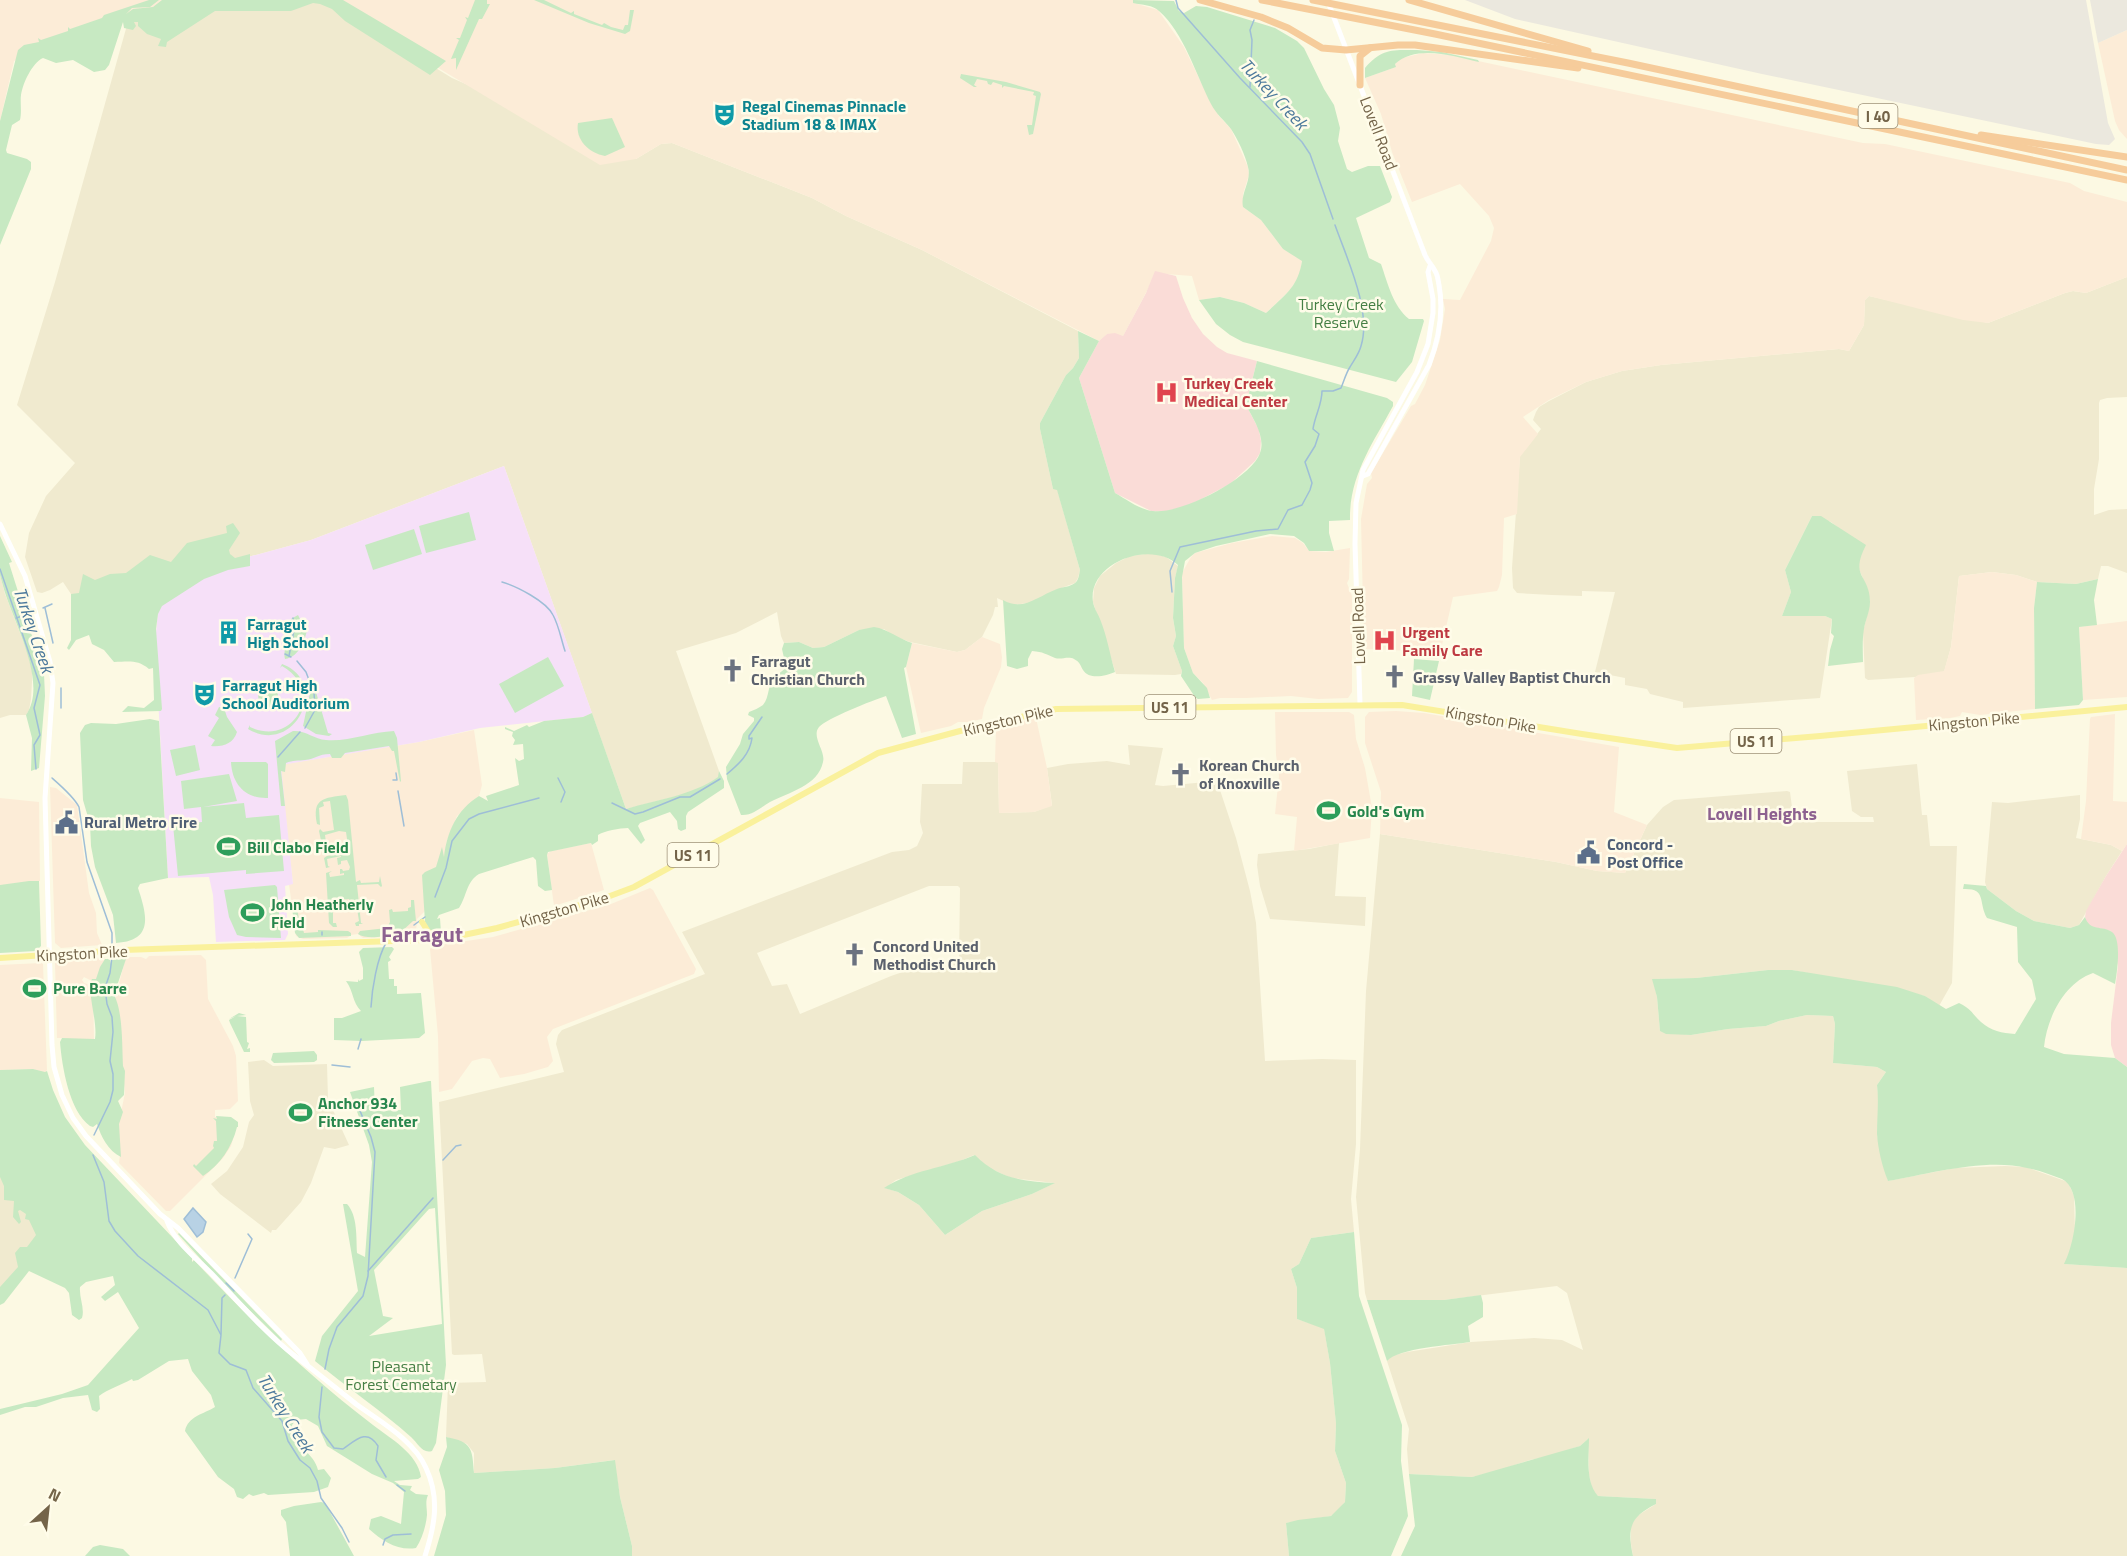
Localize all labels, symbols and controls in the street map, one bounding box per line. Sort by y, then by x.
water label: Turkey Creek [1234,52,1316,137]
street label: Lovell Road [1354,93,1404,173]
place label: Regal Cinemas Pinnacle Stadium 18 & IMAX [742,94,906,136]
theatre icon: Regal Cinemas Pinnacle Stadium 18 & IMAX [711,102,737,128]
road number: I 40 [1858,104,1898,128]
park label: Turkey Creek Reserve [1298,292,1384,334]
place label: Turkey Creek Medical Center [1184,371,1287,413]
hospital icon: Turkey Creek Medical Center [1153,379,1179,405]
water label: Turkey Creek [7,583,62,678]
street label: Lovell Road [1345,587,1371,665]
place label: Farragut High School [247,612,329,654]
building icon: Farragut High School [216,620,242,646]
place label: Urgent Family Care [1402,620,1483,662]
hospital icon: Urgent Family Care [1371,628,1397,654]
place label: Farragut Christian Church [751,649,865,691]
church icon: Farragut Christian Church [720,657,746,683]
church icon: Grassy Valley Baptist Church [1382,664,1408,690]
place label: Grassy Valley Baptist Church [1413,665,1611,689]
place label: Farragut High School Auditorium [222,673,350,715]
theatre icon: Farragut High School Auditorium [191,681,217,707]
road number: US 11 [1144,695,1196,719]
street label: Kingston Pike [961,698,1055,742]
street label: Kingston Pike [1444,699,1538,739]
street label: Kingston Pike [1927,705,2021,737]
road number: US 11 [1730,729,1782,753]
place label: Korean Church of Knoxville [1199,753,1300,795]
church icon: Korean Church of Knoxville [1168,761,1194,787]
sports icon: Gold's Gym [1316,798,1342,824]
place label: Gold's Gym [1347,799,1424,823]
district label: Lovell Heights [1707,800,1817,827]
public building icon: Rural Metro Fire [53,809,79,835]
place label: Rural Metro Fire [84,810,197,834]
place label: Concord - Post Office [1607,832,1683,874]
sports icon: Bill Clabo Field [216,834,242,860]
place label: Bill Clabo Field [247,835,349,859]
public building icon: Concord - Post Office [1576,840,1602,866]
road number: US 11 [668,843,718,867]
street label: Kingston Pike [517,885,611,933]
place label: John Heatherly Field [271,892,374,934]
sports icon: John Heatherly Field [240,900,266,926]
district label: Farragut [381,917,463,951]
place label: Concord United Methodist Church [873,934,996,976]
street label: Kingston Pike [36,939,128,967]
church icon: Concord United Methodist Church [842,942,868,968]
sports icon: Pure Barre [22,975,48,1001]
place label: Pure Barre [53,976,127,1000]
place label: Anchor 934 Fitness Center [318,1091,418,1133]
sports icon: Anchor 934 Fitness Center [287,1099,313,1125]
park label: Pleasant Forest Cemetary [345,1354,457,1396]
water label: Turkey Creek [251,1368,322,1460]
north arrow [18,1478,78,1538]
text: N [44,1481,65,1508]

